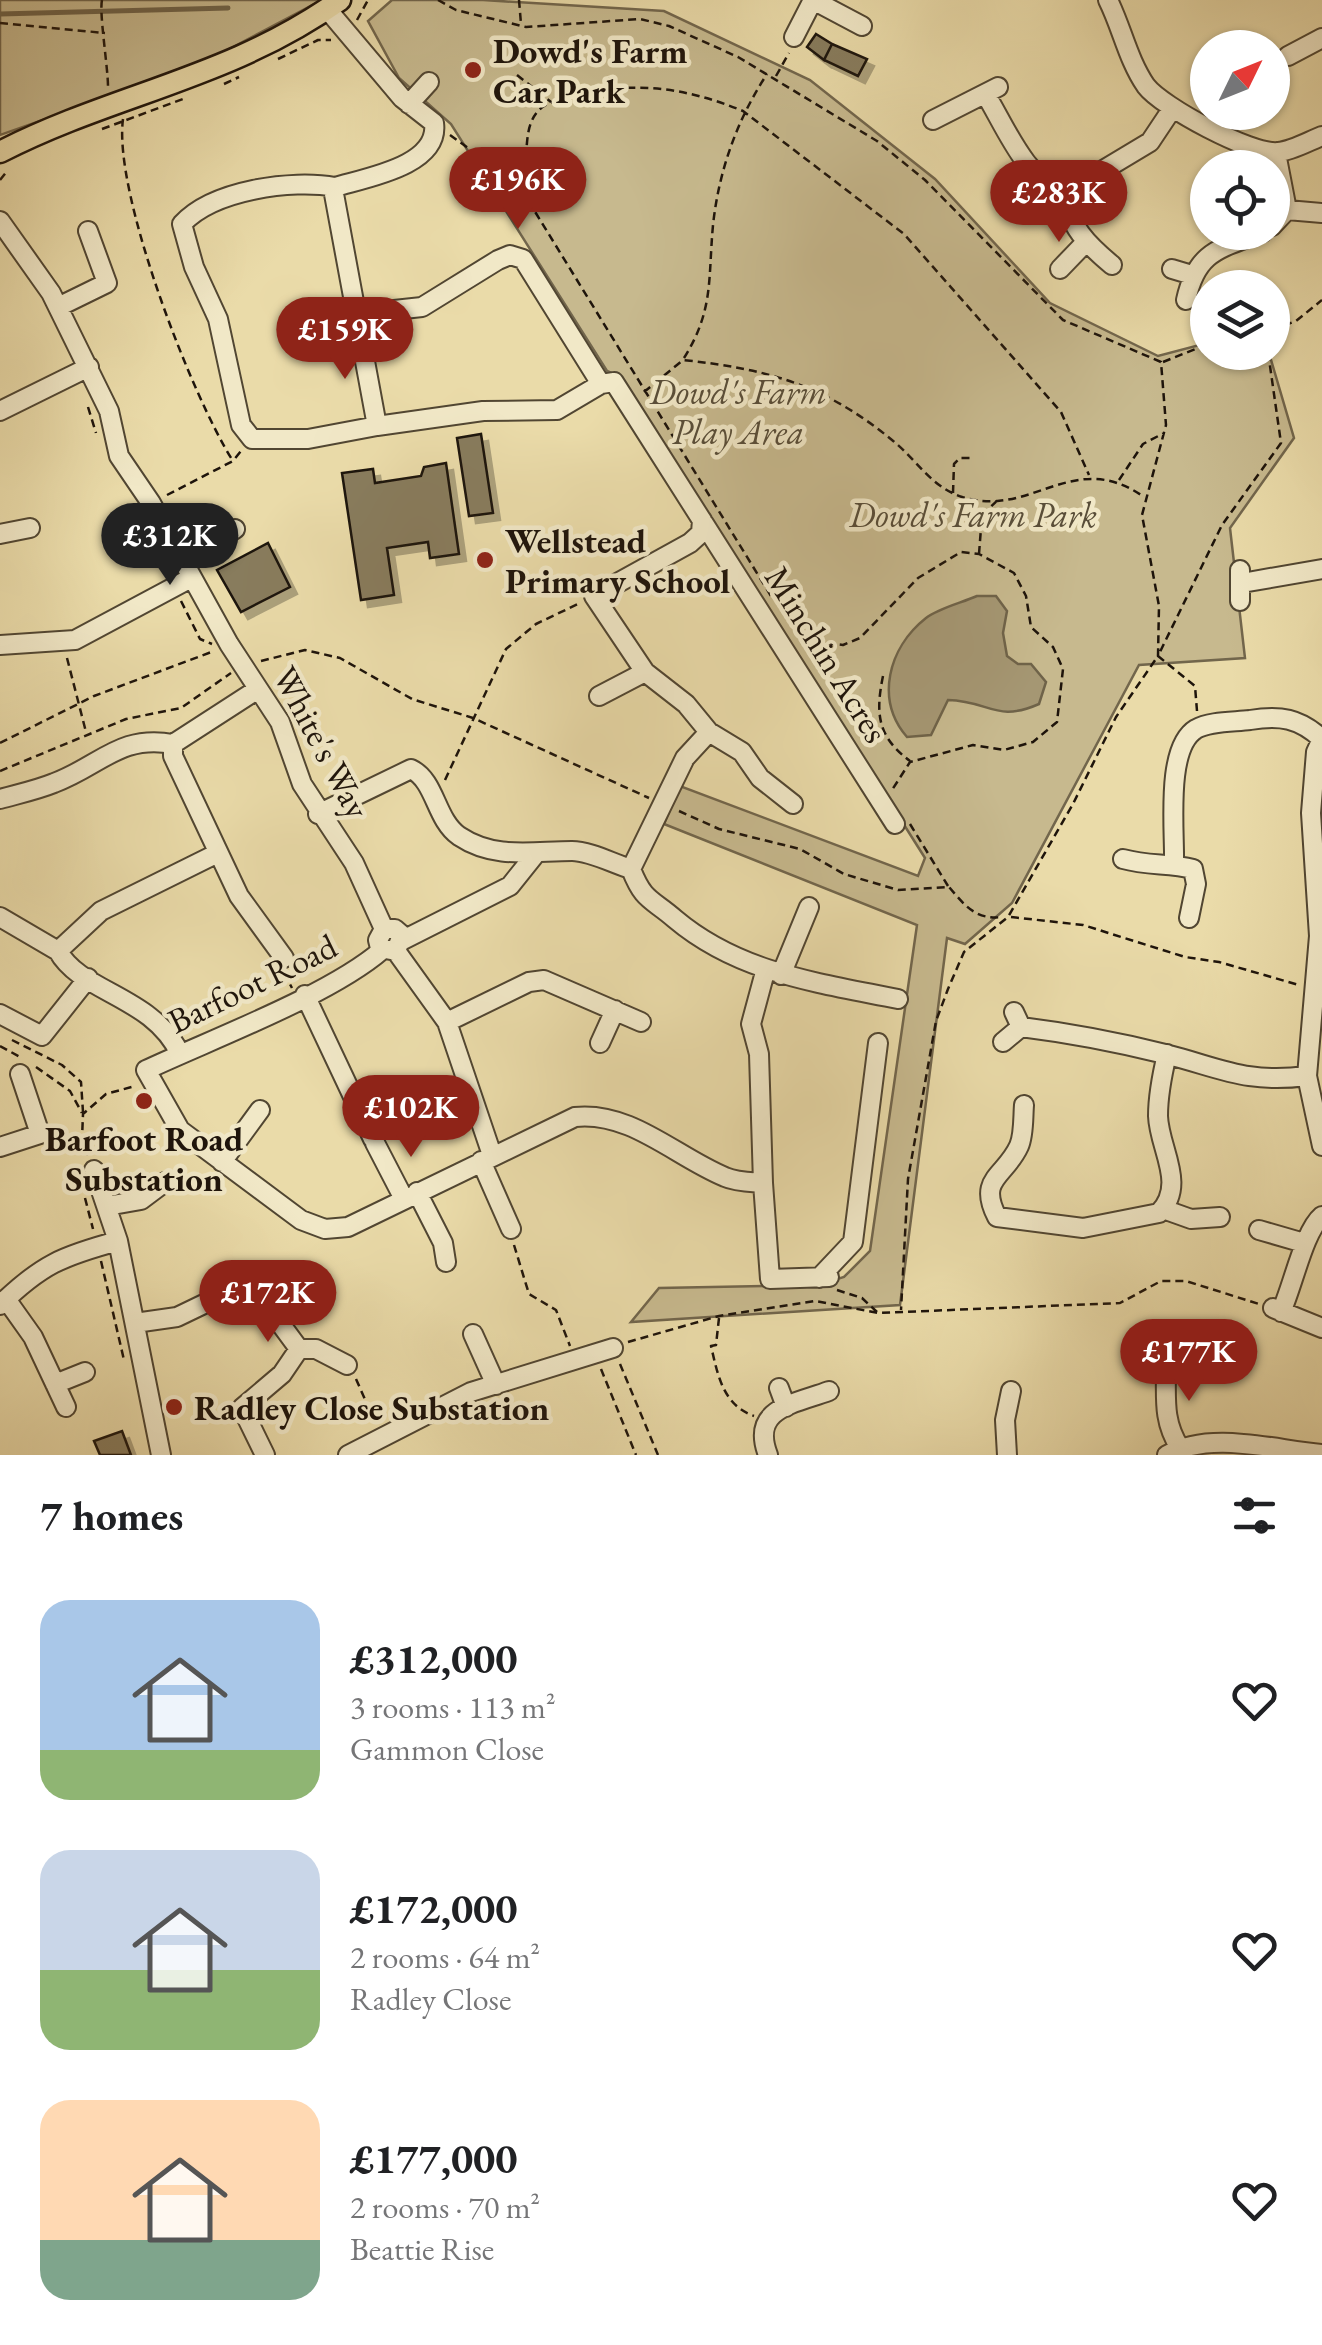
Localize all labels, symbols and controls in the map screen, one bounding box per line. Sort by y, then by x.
place label: Dowd's Farm Car Park [493,28,688,113]
north arrow [1190,30,1290,130]
map controls [1190,30,1290,370]
marker: Dowd's Farm Car Park [462,59,484,81]
pin: £196K [448,147,588,232]
button: locate [1190,150,1290,250]
text: £196K [471,158,565,200]
pin: £283K [989,160,1129,245]
text: £283K [1012,171,1106,213]
button: layers [1190,270,1290,370]
pin: £159K [275,297,415,382]
text: £159K [298,308,392,350]
park label: Dowd's Farm Play Area [648,369,827,455]
park label: Dowd's Farm Park [848,492,1097,537]
pin: £312K [100,503,240,588]
text: £312K [123,514,217,556]
place label: Wellstead Primary School [505,518,730,603]
marker: Wellstead Primary School [474,549,496,571]
street label: Minchin Acres [755,557,899,751]
street label: White's Way [263,658,381,826]
street label: Barfoot Road [160,923,344,1043]
pin: £102K [341,1075,481,1160]
text: £102K [364,1086,458,1128]
marker: Barfoot Road Substation [133,1090,155,1112]
place label: Barfoot Road Substation [45,1116,244,1201]
pin: £172K [198,1260,338,1345]
text: £172K [221,1271,315,1313]
pin: £177K [1119,1319,1259,1404]
text: £177K [1142,1330,1236,1372]
place label: Radley Close Substation [194,1385,549,1430]
marker: Radley Close Substation [163,1396,185,1418]
text: 7 homes [40,1488,183,1543]
icon: filters [1227,1488,1282,1543]
text: £312,000 [350,1631,518,1686]
icon: home [120,1640,240,1760]
icon: heart [1227,1673,1282,1728]
text: 3 rooms · 113 m² [350,1686,556,1728]
text: Gammon Close [350,1728,544,1770]
text: £172,000 [350,1881,518,1936]
icon: home [120,1890,240,2010]
icon: heart [1227,1923,1282,1978]
text: 2 rooms · 64 m² [350,1936,540,1978]
text: Radley Close [350,1978,511,2020]
text: £177,000 [350,2131,518,2186]
icon: home [120,2140,240,2260]
icon: heart [1227,2173,1282,2228]
text: 2 rooms · 70 m² [350,2186,540,2228]
text: Beattie Rise [350,2228,494,2270]

